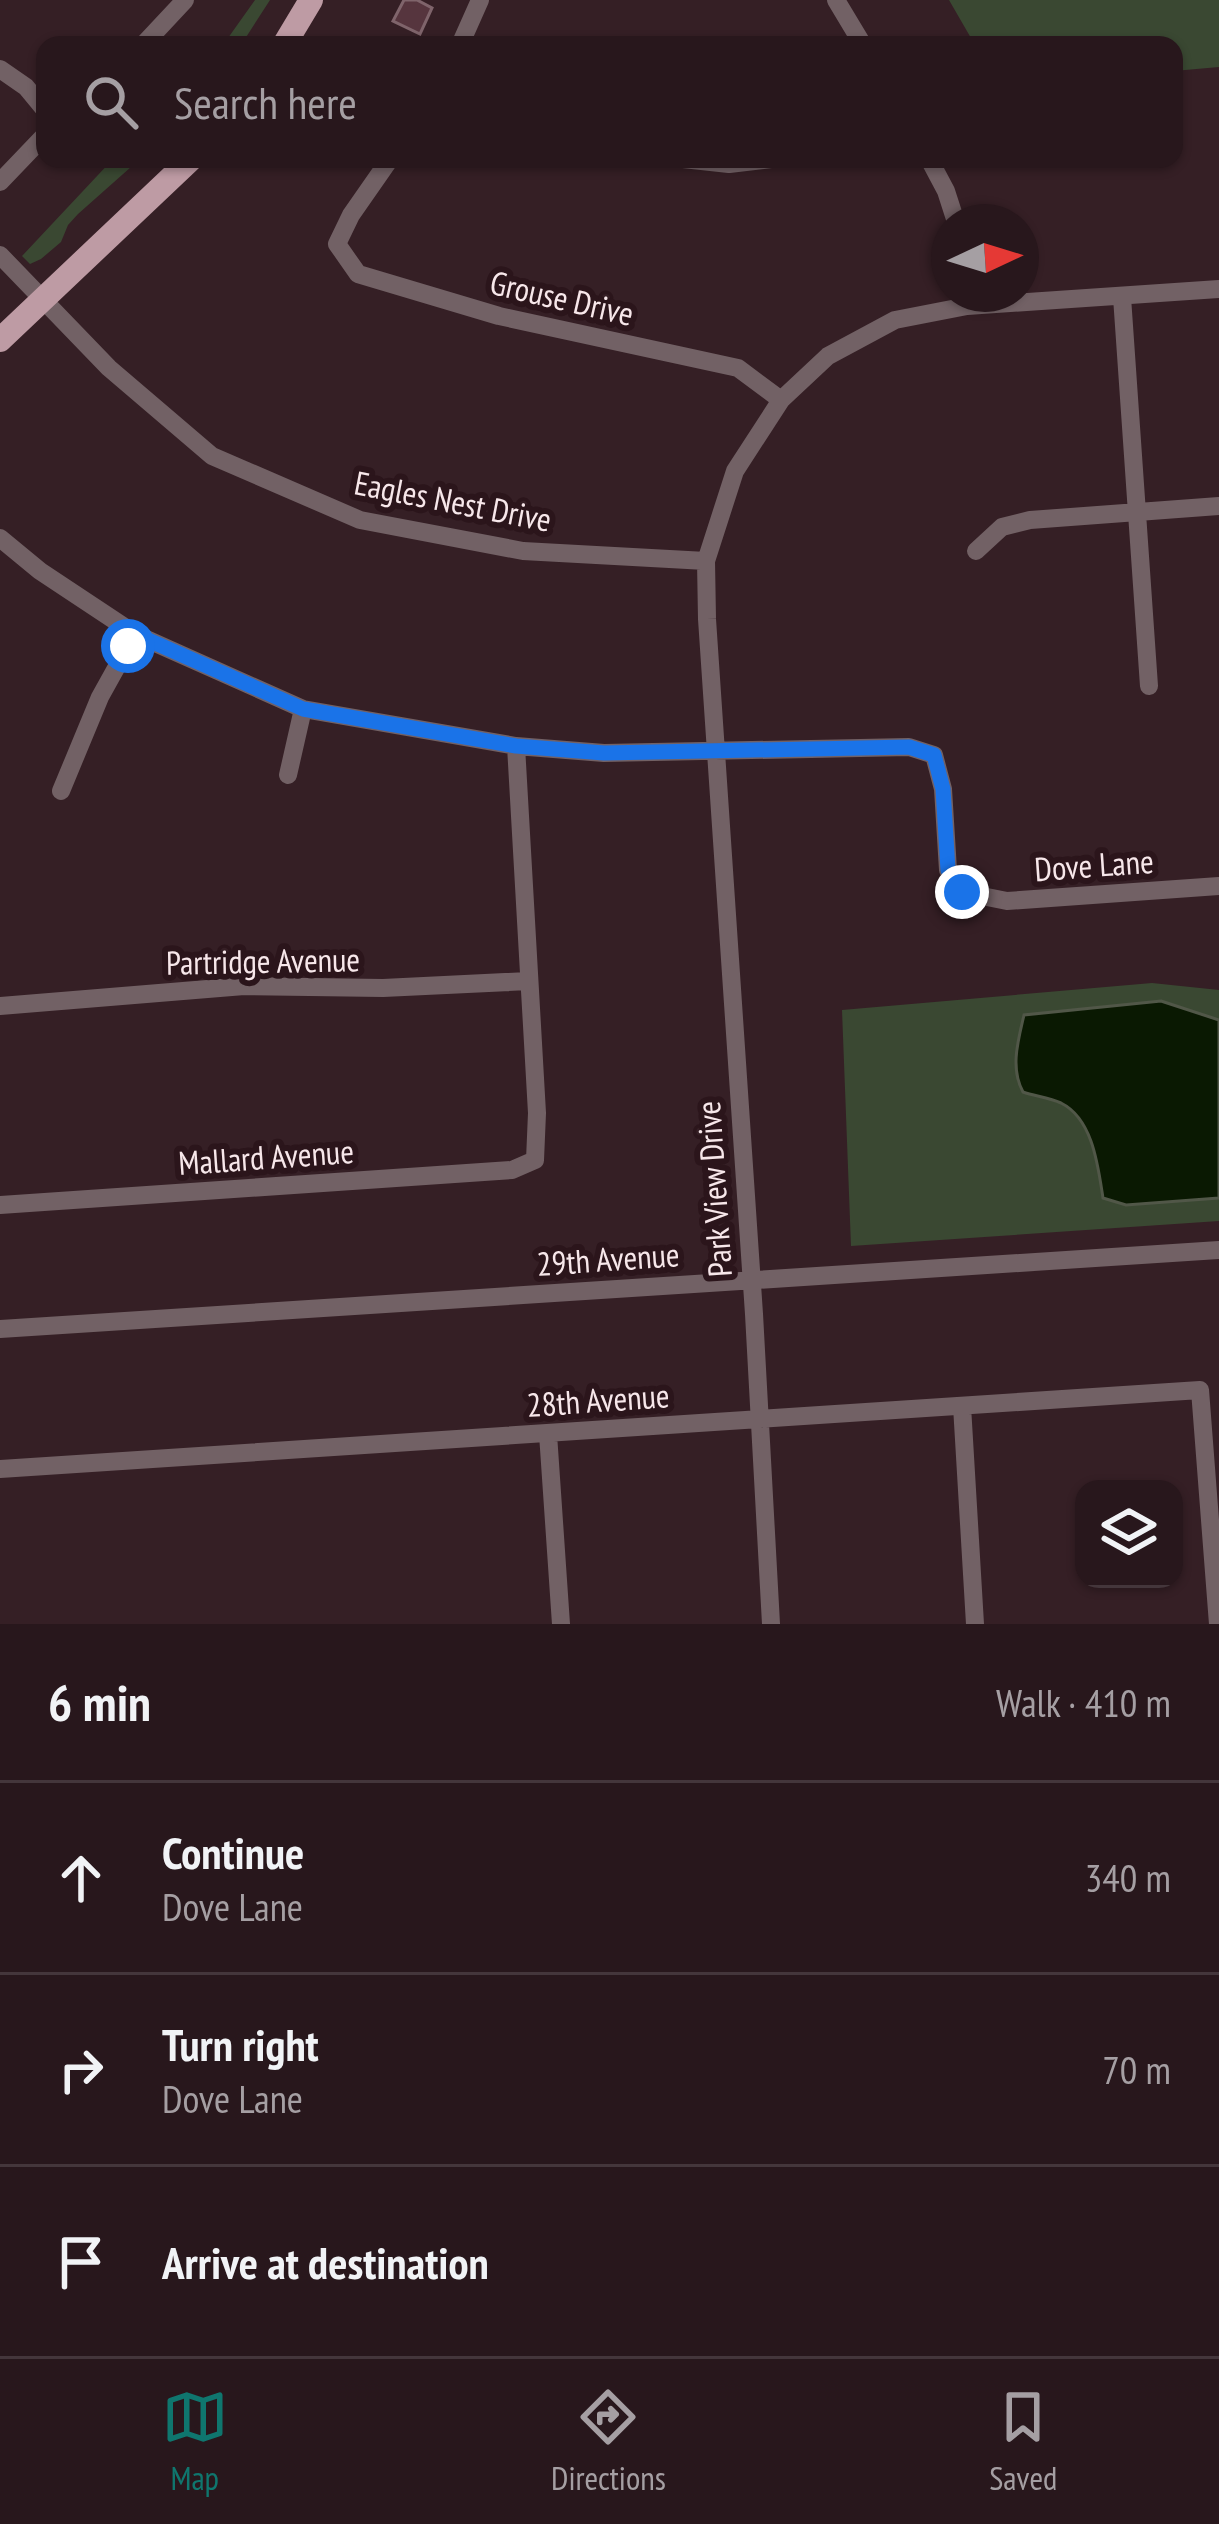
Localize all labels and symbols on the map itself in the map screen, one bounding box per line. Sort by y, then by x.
north arrow [931,204,1039,312]
street label: Grouse Drive [486,260,638,335]
street label: Eagles Nest Drive [351,460,555,541]
route start [101,619,155,673]
street label: Dove Lane [1033,839,1155,890]
route end [935,865,989,919]
street label: Partridge Avenue [166,937,360,984]
street label: Park View Drive [686,1100,741,1278]
street label: Mallard Avenue [177,1129,355,1184]
street label: 29th Avenue [535,1232,681,1285]
street label: 28th Avenue [525,1373,671,1426]

